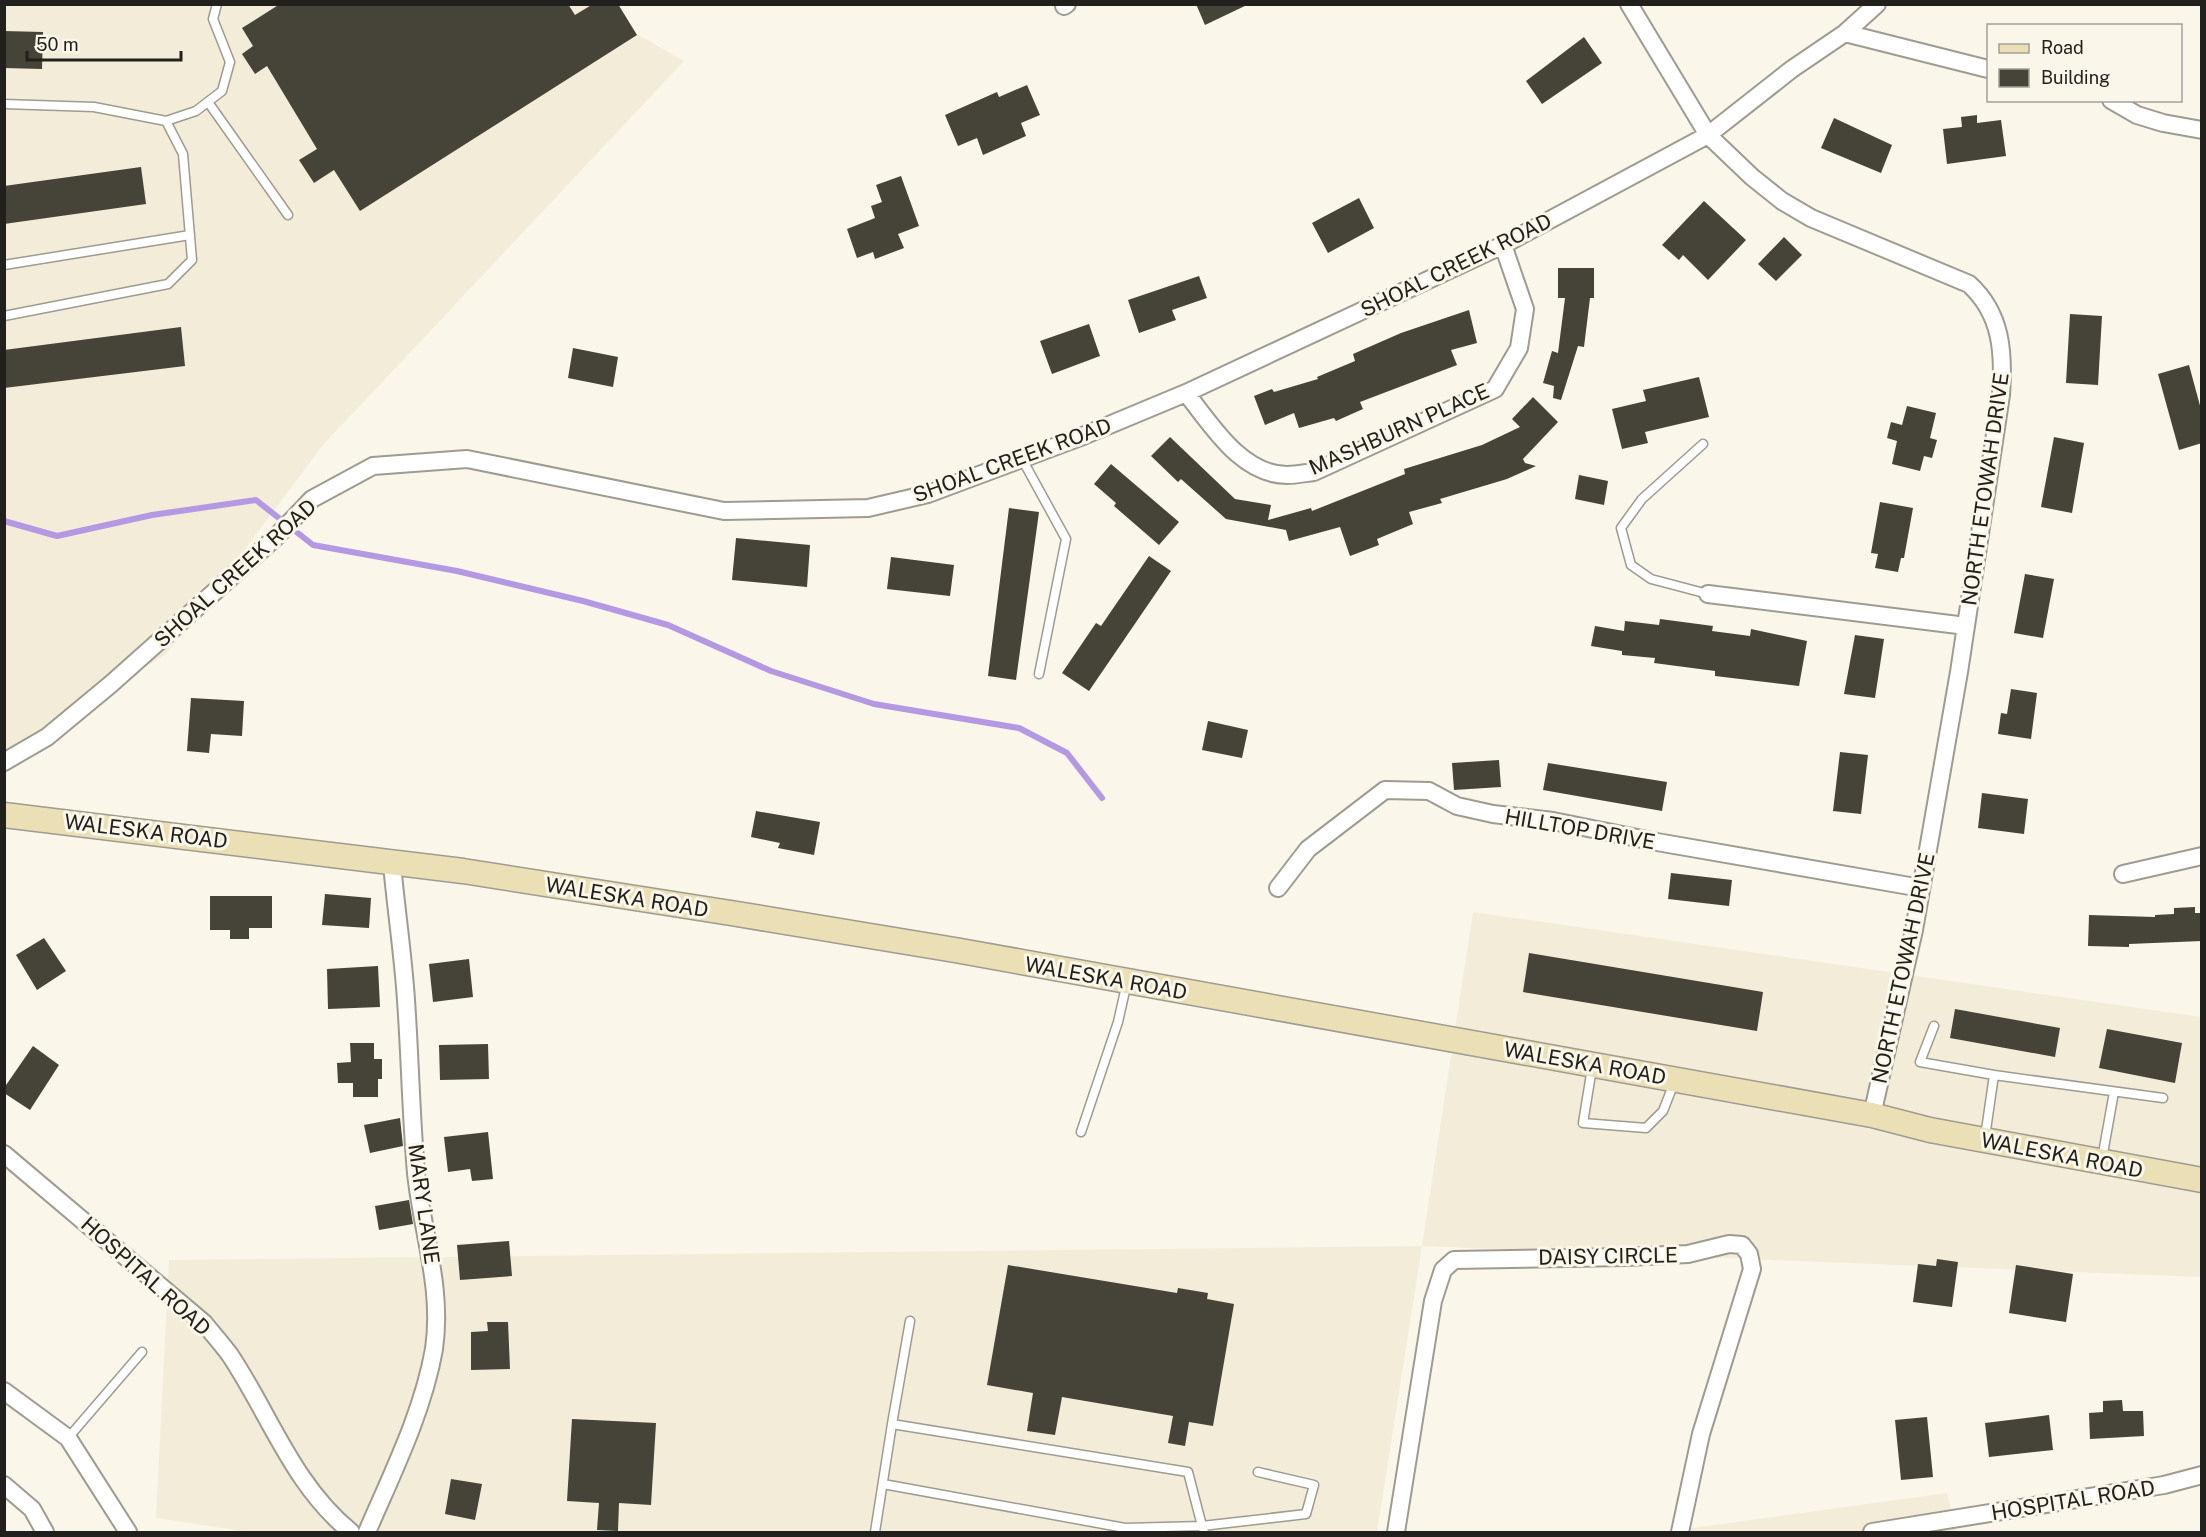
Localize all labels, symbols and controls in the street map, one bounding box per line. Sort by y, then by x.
scale bar [27,24,182,62]
legend [1987,24,2182,102]
text: 50 m [36,34,79,55]
text: Road [2041,37,2084,58]
text: Building [2041,67,2110,88]
street label: SHOAL CREEK ROAD [1356,208,1556,322]
street label: NORTH ETOWAH DRIVE [1956,371,2014,607]
street label: MASHBURN PLACE [1305,378,1493,480]
street label: SHOAL CREEK ROAD [909,412,1115,508]
street label: SHOAL CREEK ROAD [149,494,321,652]
street label: HILLTOP DRIVE [1503,803,1657,855]
street label: WALESKA ROAD [63,809,229,853]
street label: NORTH ETOWAH DRIVE [1866,850,1940,1086]
street label: WALESKA ROAD [544,872,710,922]
street label: WALESKA ROAD [1023,951,1189,1005]
street label: WALESKA ROAD [1502,1036,1668,1090]
street label: WALESKA ROAD [1979,1127,2145,1183]
street label: MARY LANE [403,1142,445,1266]
street label: HOSPITAL ROAD [76,1211,216,1341]
street label: DAISY CIRCLE [1538,1242,1678,1270]
street label: HOSPITAL ROAD [1989,1475,2157,1525]

